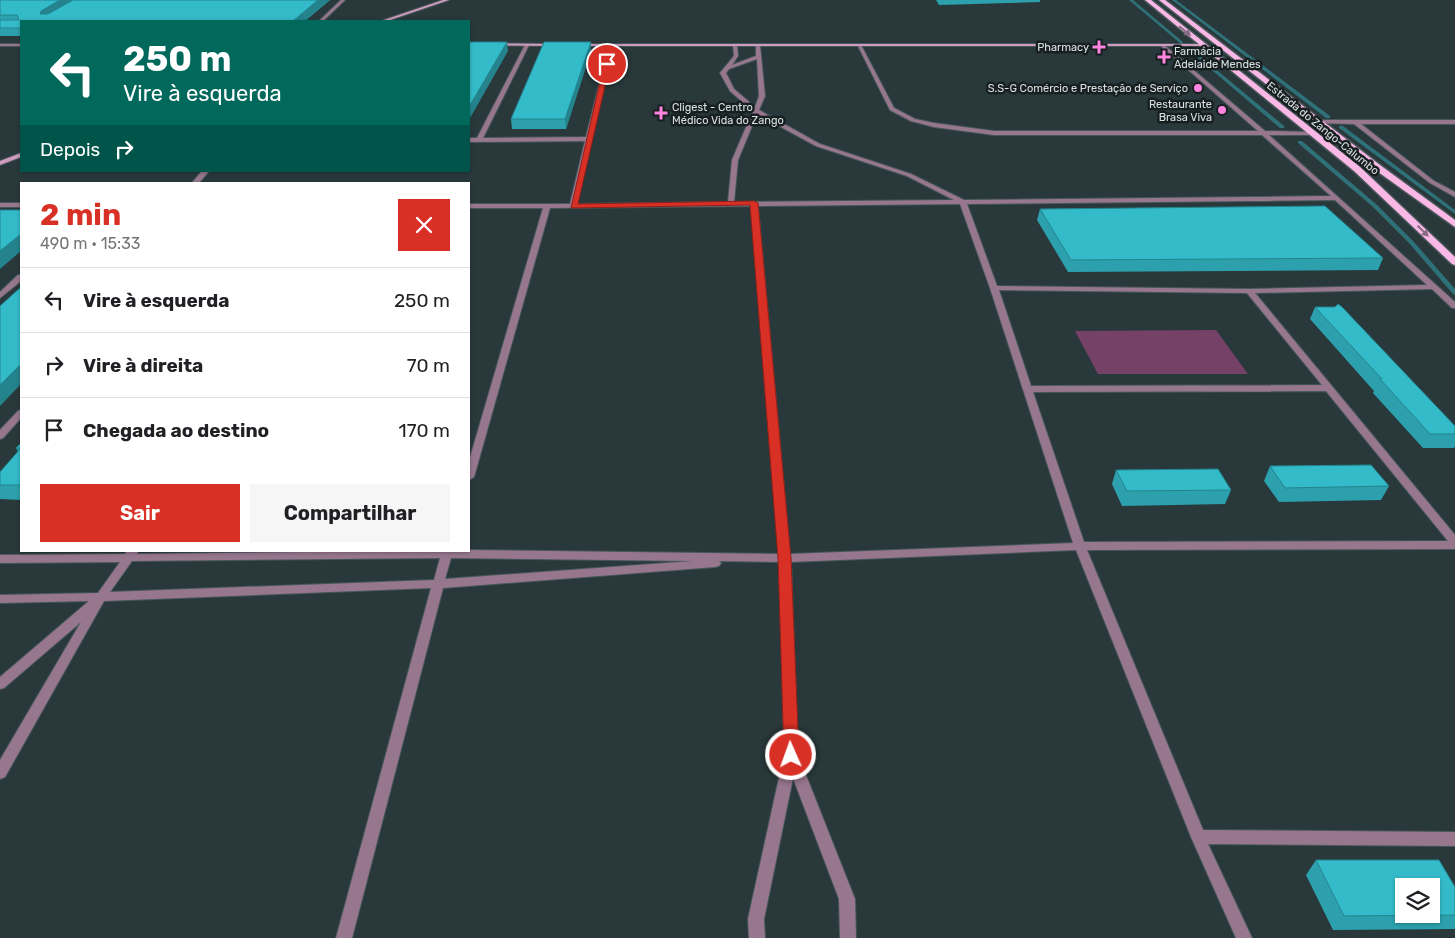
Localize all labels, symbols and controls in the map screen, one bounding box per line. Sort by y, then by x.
one-way arrow [1179,25,1192,36]
text: 250 m [123,38,232,80]
icon: left [40,40,105,105]
place label: Pharmacy [1037,41,1089,54]
marker: Pharmacy [1093,41,1105,53]
pin [586,43,628,85]
place label: Farmácia Adelaide Mendes [1174,45,1261,71]
icon: arrive [593,50,621,78]
marker: Farmácia Adelaide Mendes [1158,51,1170,63]
street label: Estrada do Zango-Calumbo [1264,79,1381,178]
text: Vire à esquerda [123,80,282,107]
place label: S.S-G Comércio e Prestação de Serviço [988,82,1188,95]
marker: S.S-G Comércio e Prestação de Serviço [1192,82,1204,94]
place label: Restaurante Brasa Viva [1149,98,1212,124]
place label: Cligest - Centro Médico Vida do Zango [672,101,784,127]
marker: Restaurante Brasa Viva [1216,104,1228,116]
marker: Cligest - Centro Médico Vida do Zango [654,106,668,120]
icon: right [110,135,138,163]
text: Depois [40,138,100,161]
text: 2 min [40,197,121,233]
button: close [398,199,450,251]
one-way arrow [1417,225,1429,237]
text: 490 m · 15:33 [40,234,140,253]
icon: left [40,286,68,314]
text: Vire à esquerda [83,289,230,312]
text: 250 m [394,289,450,312]
icon: right [40,351,68,379]
text: Vire à direita [83,354,203,377]
text: 70 m [407,354,450,377]
icon: arrive [40,416,68,444]
text: Chegada ao destino [83,419,269,442]
text: 170 m [399,419,450,442]
button: Sair [40,484,240,542]
button: Compartilhar [250,484,450,542]
position arrow [764,728,816,780]
map controls [1395,878,1440,923]
button: layers [1395,878,1440,923]

